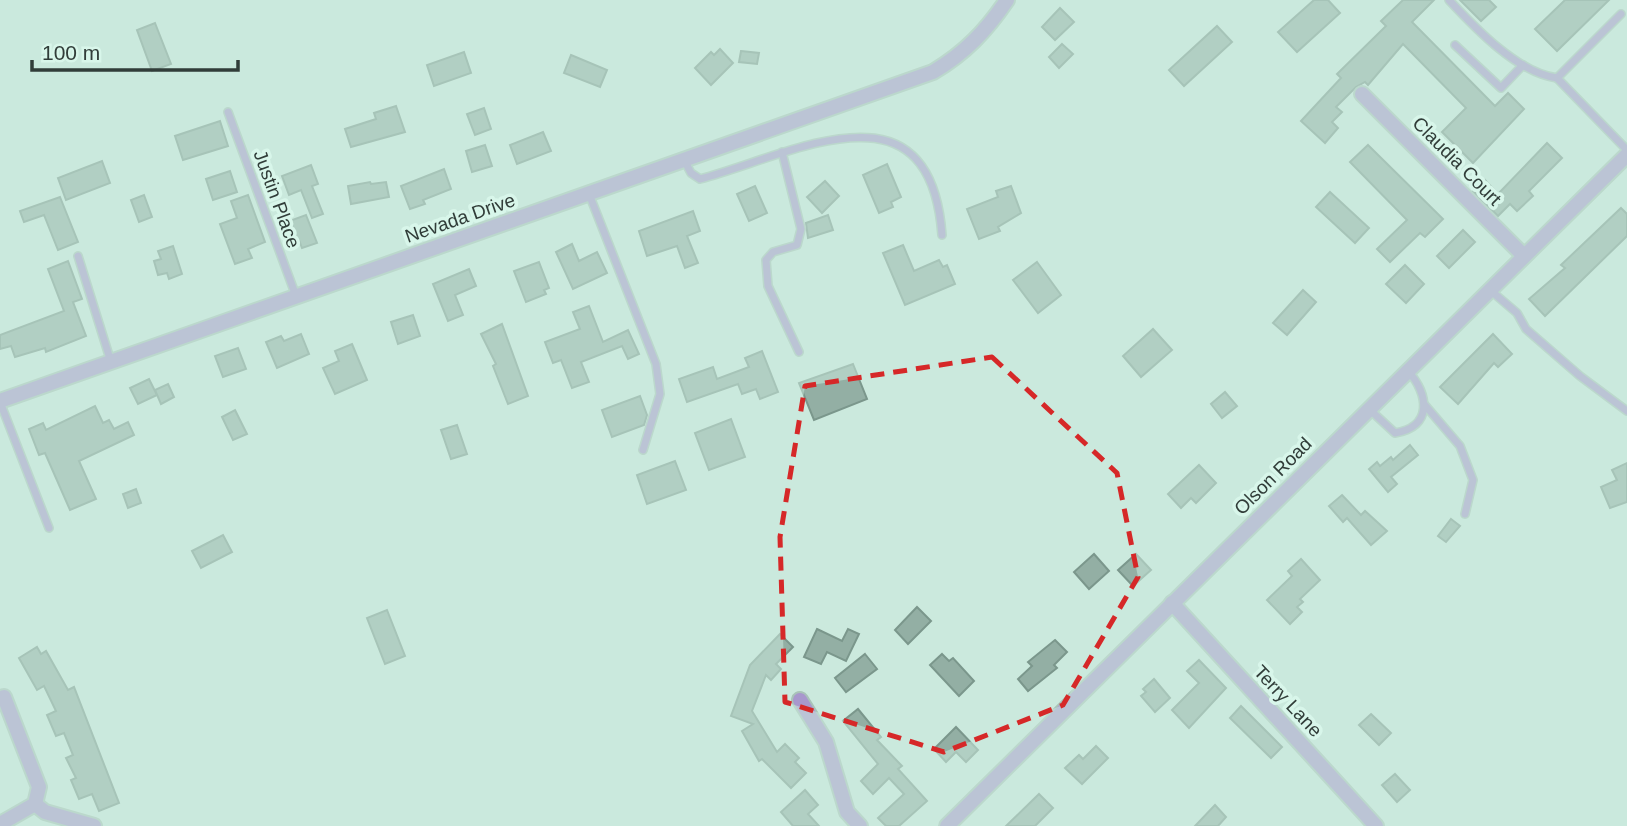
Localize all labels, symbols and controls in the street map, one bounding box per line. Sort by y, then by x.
scale bar [32,28,238,72]
text: 100 m [42,41,100,64]
street label: Claudia Court [1409,113,1506,210]
street label: Justin Place [250,147,304,251]
street label: Nevada Drive [402,189,518,247]
street label: Olson Road [1230,433,1316,519]
street label: Terry Lane [1250,661,1326,741]

